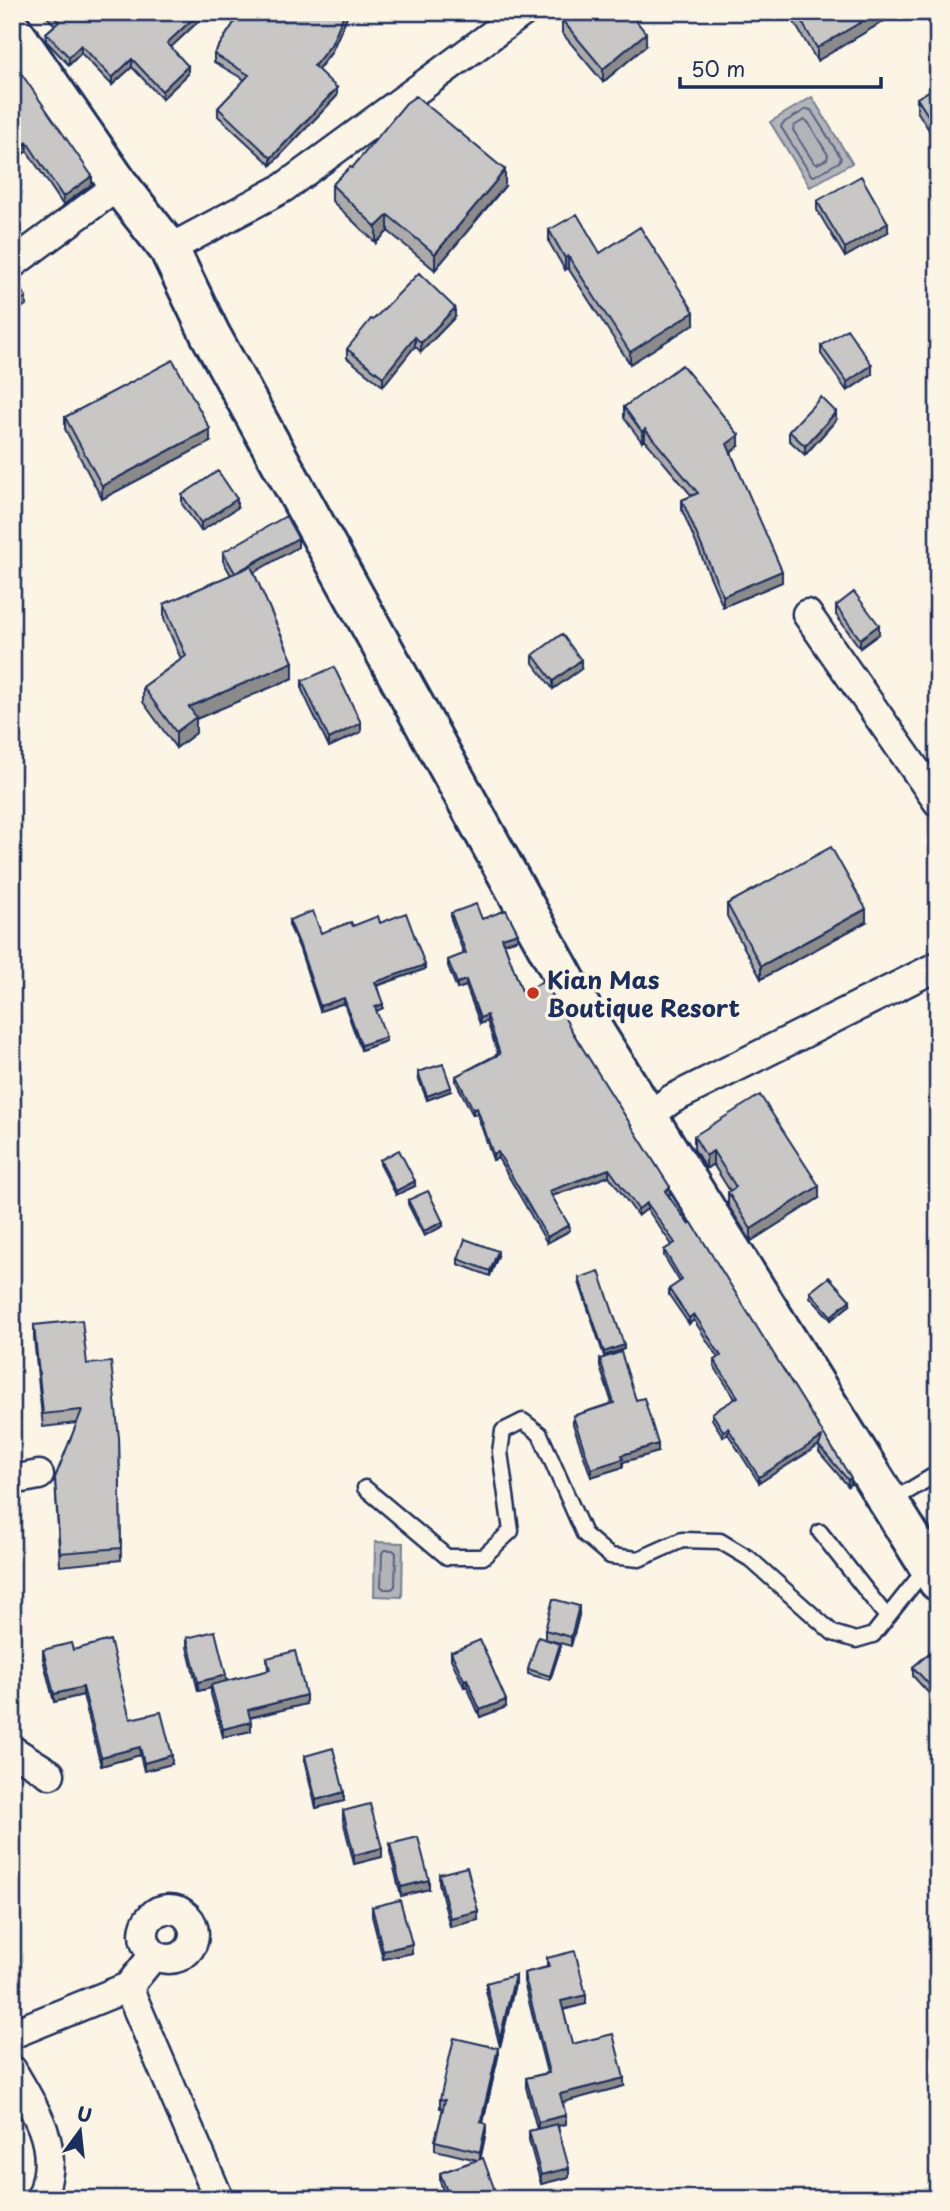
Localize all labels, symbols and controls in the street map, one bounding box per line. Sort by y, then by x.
scale bar [680,46,882,90]
text: 50 m [691,52,745,84]
place label: Kian Mas Boutique Resort [547,961,740,1025]
marker: Kian Mas Boutique Resort [525,985,541,1001]
north arrow [46,2096,116,2166]
text: U [74,2098,95,2129]

